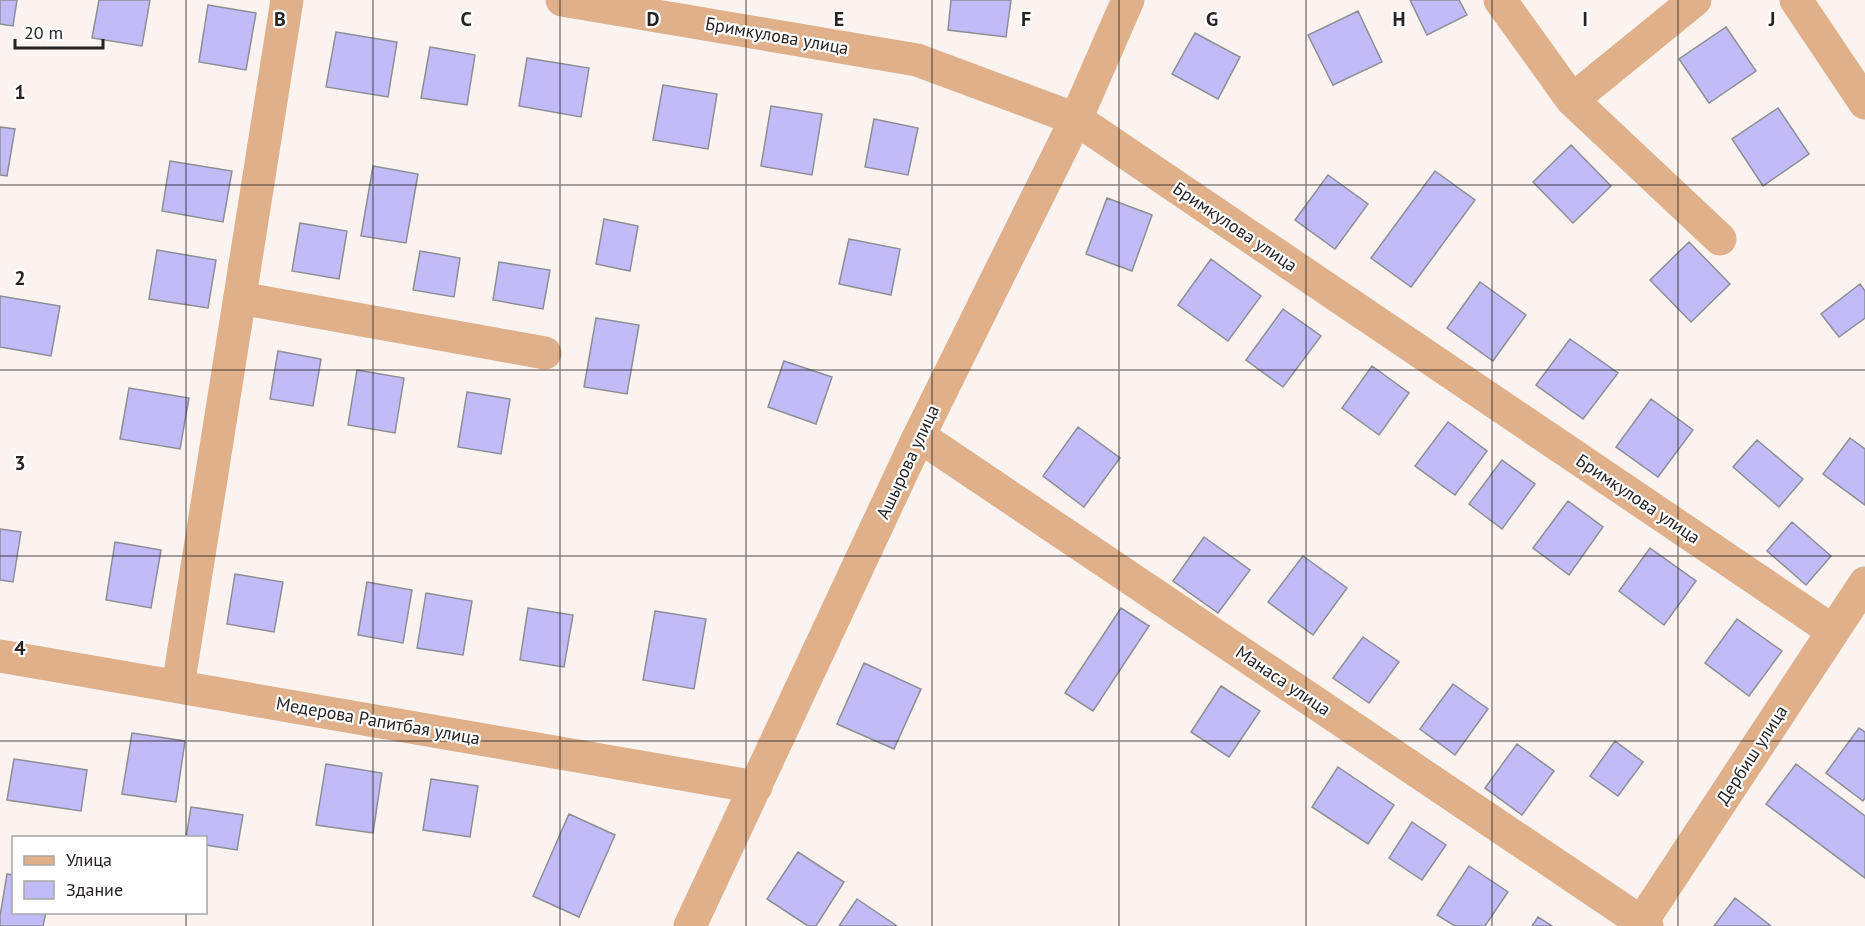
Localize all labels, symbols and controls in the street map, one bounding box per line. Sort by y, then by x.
text: B [274,6,286,32]
text: C [460,6,472,32]
text: D [647,6,660,32]
text: E [834,6,844,32]
text: F [1021,6,1031,32]
text: G [1206,6,1218,32]
text: H [1392,6,1406,32]
text: I [1582,6,1588,32]
text: J [1768,6,1775,32]
scale bar [15,12,104,50]
street label: Бримкулова улица [704,12,851,59]
text: 20 m [24,21,63,44]
text: 1 [14,79,26,105]
street label: Бримкулова улица [1169,176,1302,277]
text: 2 [14,265,26,291]
street label: Ашырова улица [871,401,944,523]
street label: Бримкулова улица [1572,448,1705,549]
text: 3 [14,450,26,476]
text: 4 [14,635,26,661]
street label: Манаса улица [1231,640,1335,721]
street label: Медерова Рапитбая улица [274,691,482,750]
street label: Дербиш улица [1711,701,1792,809]
legend [12,836,207,914]
text: Улица [66,848,112,871]
text: Здание [66,878,123,901]

